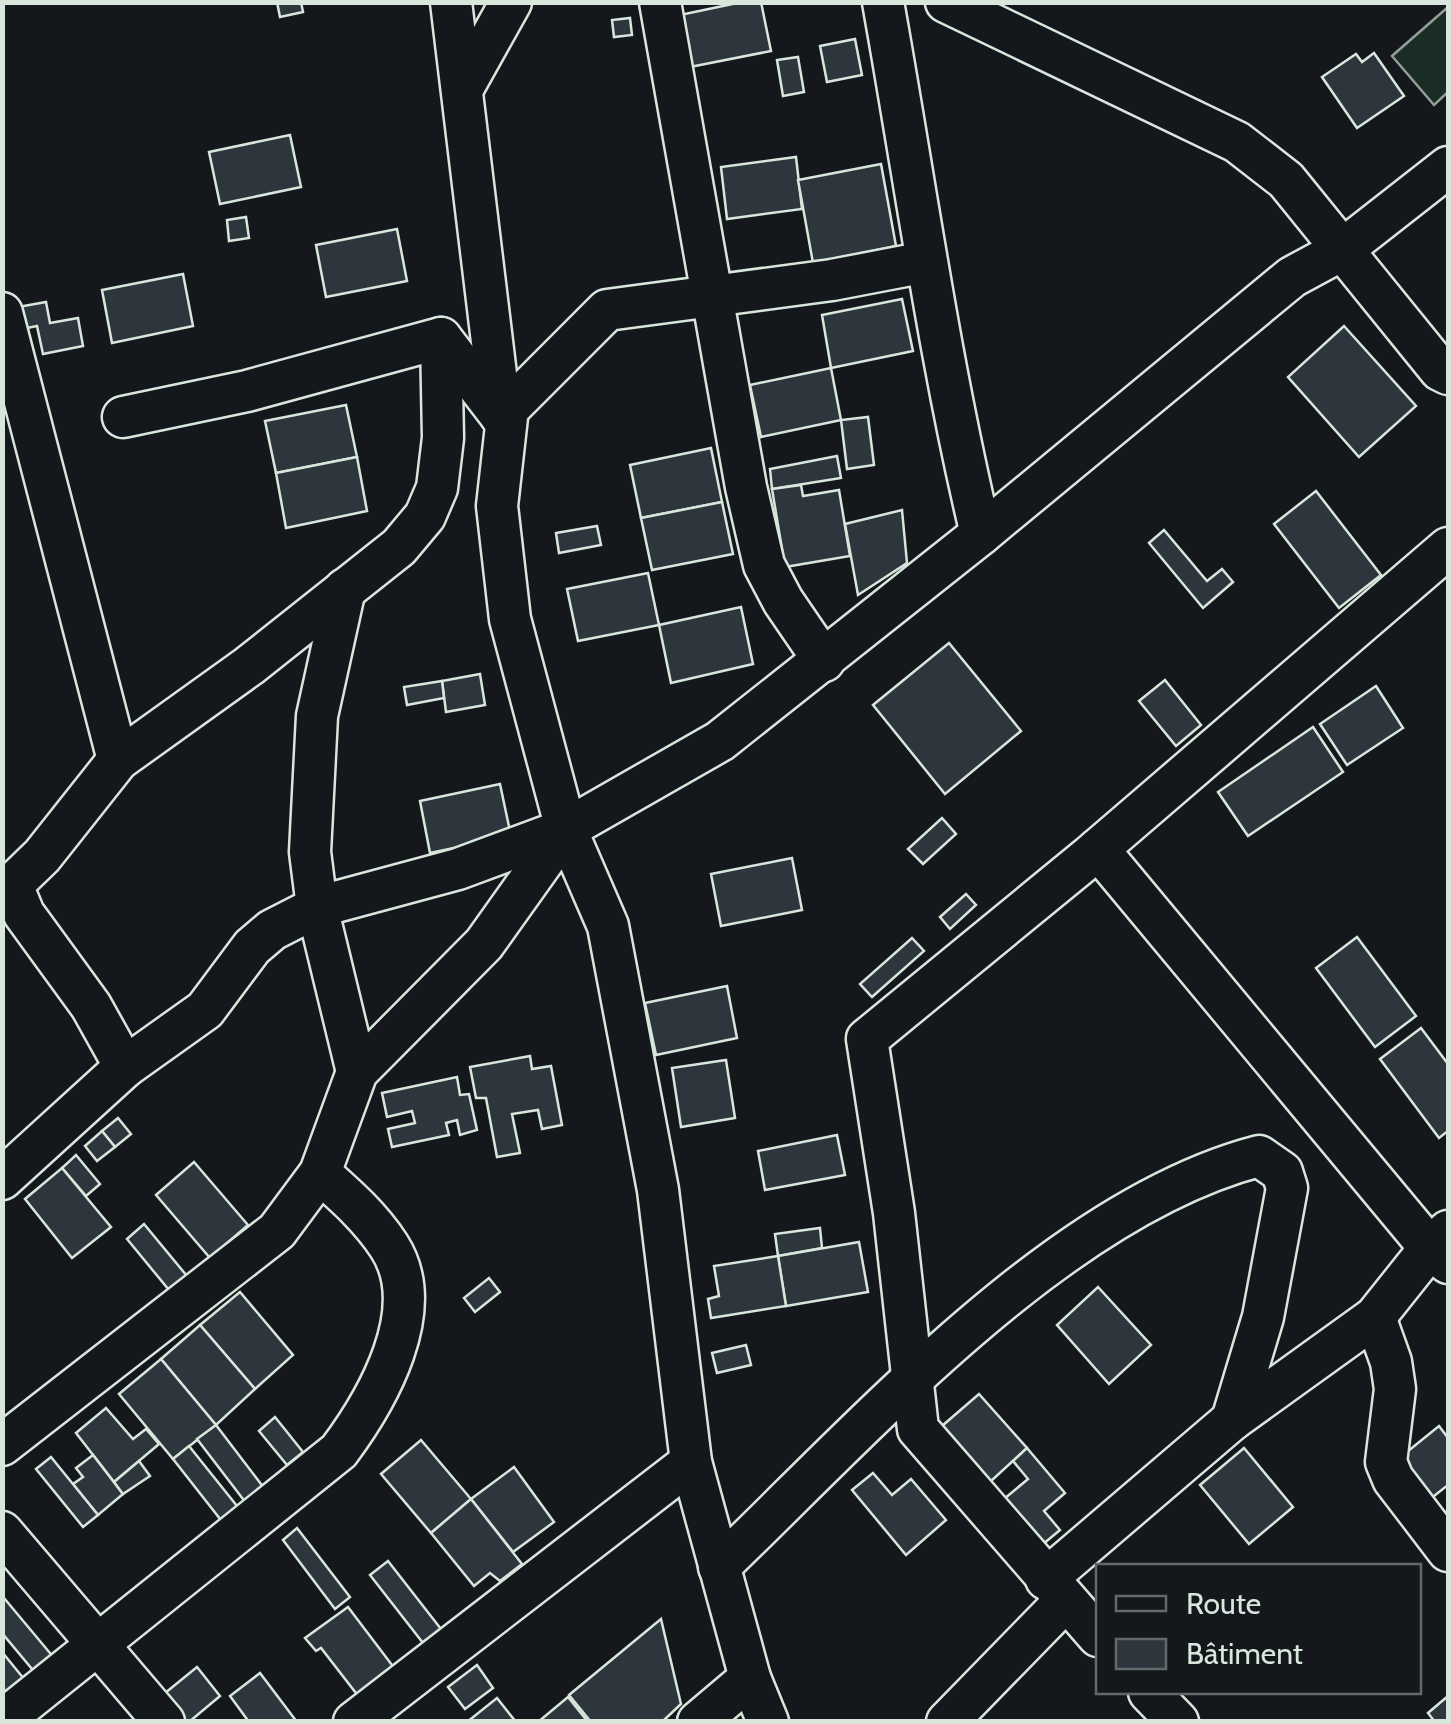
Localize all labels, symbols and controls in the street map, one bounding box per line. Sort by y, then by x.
legend [1096,1564,1421,1694]
text: Route [1186,1585,1261,1622]
text: Bâtiment [1186,1635,1303,1672]

